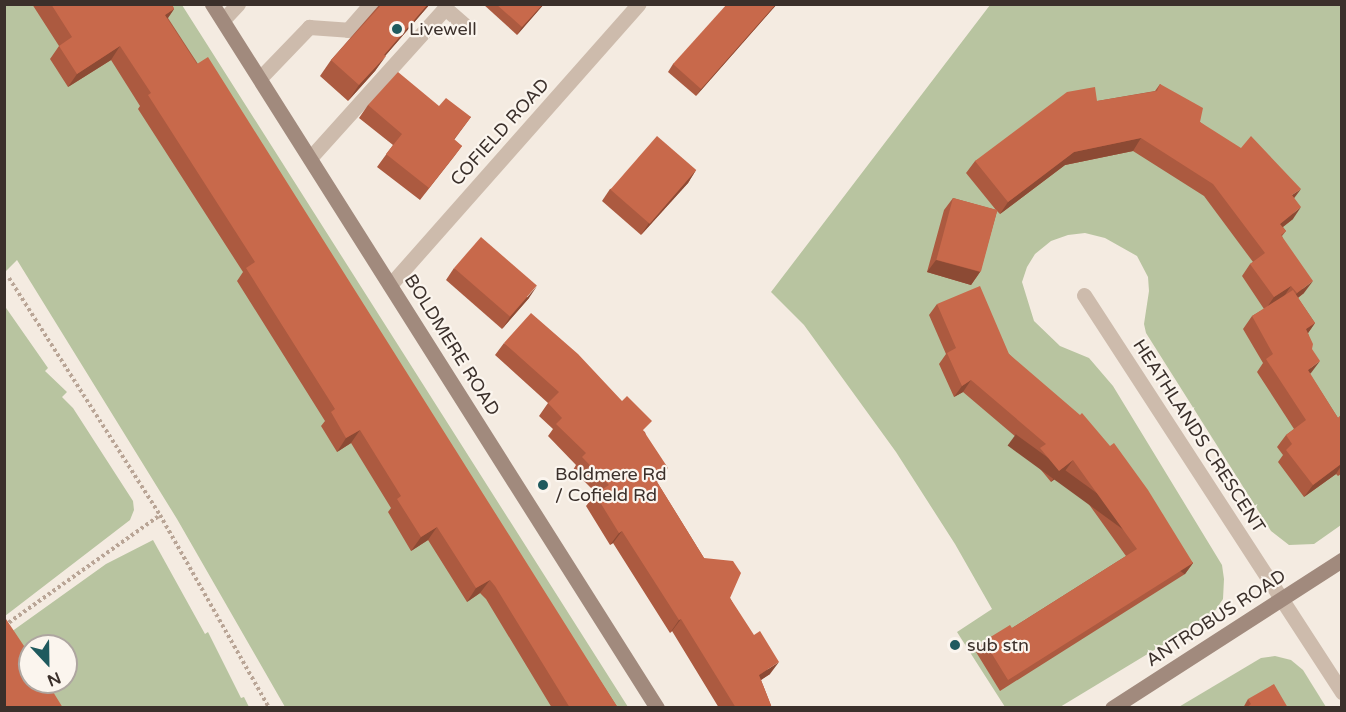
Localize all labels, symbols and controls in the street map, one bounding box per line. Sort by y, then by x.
place label: Livewell [409,18,477,40]
marker: Livewell [390,22,404,36]
street label: COFIELD ROAD [446,74,554,190]
street label: BOLDMERE ROAD [400,270,504,420]
street label: HEATHLANDS CRESCENT [1128,335,1270,537]
place label: Boldmere Rd / Cofield Rd [555,464,667,506]
marker: Boldmere Rd / Cofield Rd [536,478,550,492]
street label: ANTROBUS ROAD [1142,565,1290,671]
north arrow [18,634,78,694]
place label: sub stn [967,634,1029,656]
marker: sub stn [948,638,962,652]
text: N [44,667,64,691]

